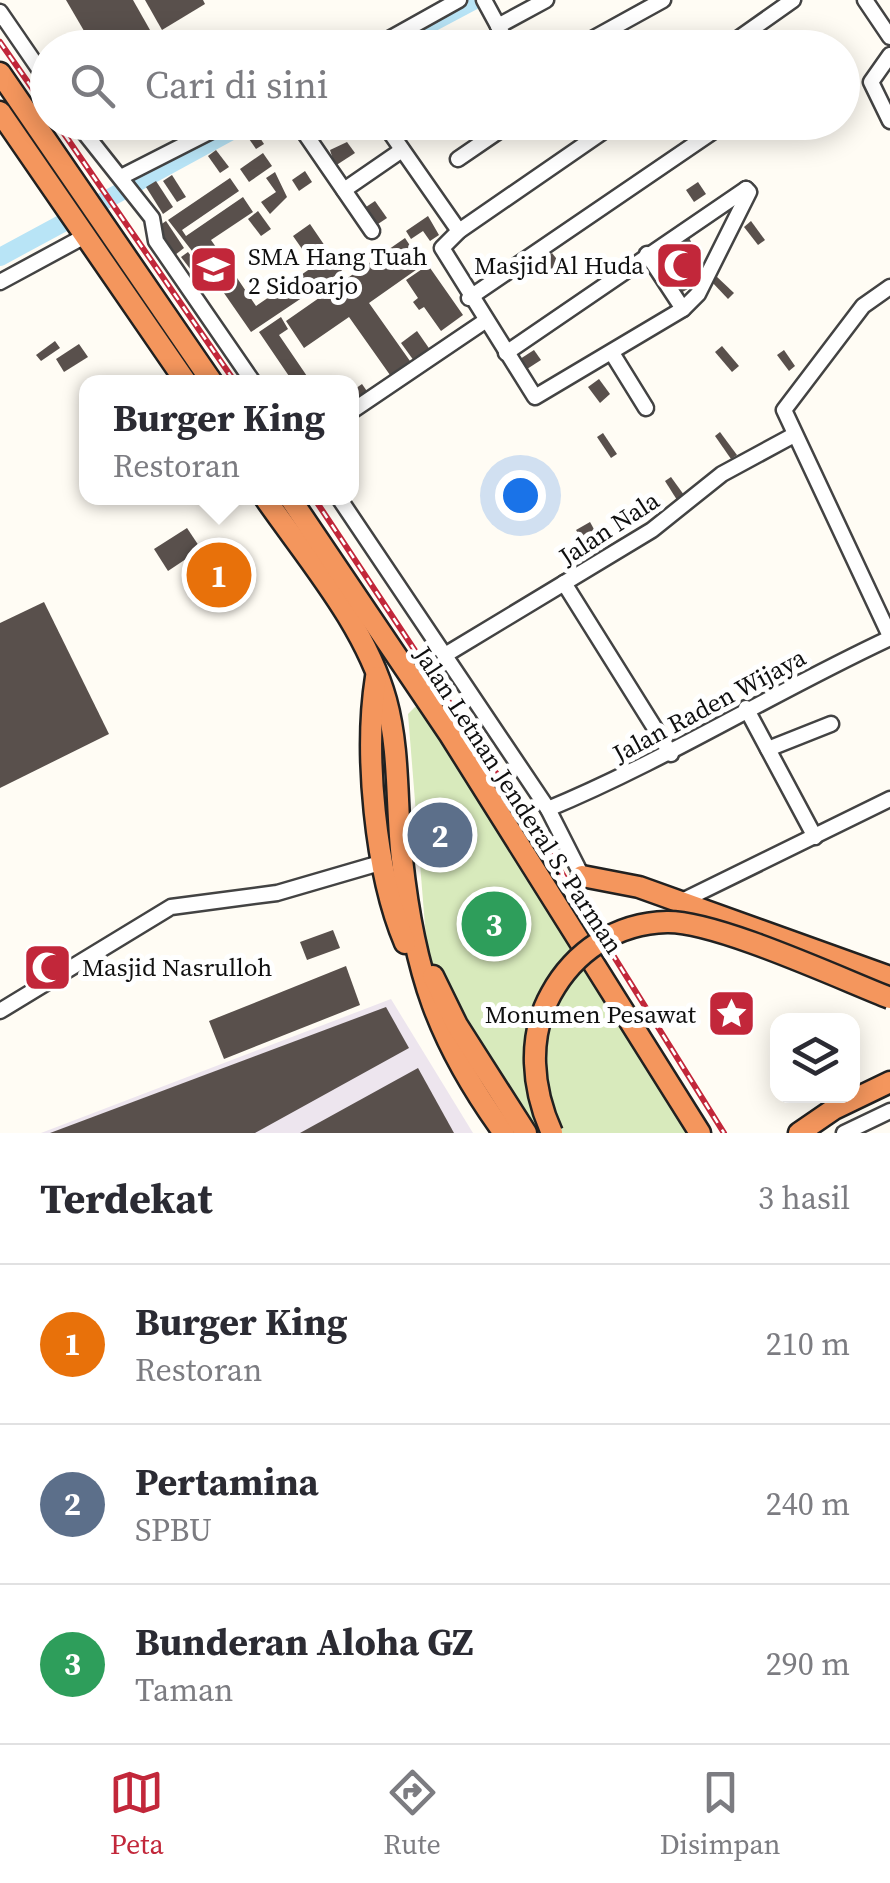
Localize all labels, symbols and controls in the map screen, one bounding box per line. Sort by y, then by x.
search box [30,30,860,140]
icon: search [65,58,120,113]
text: Cari di sini [145,59,328,111]
place label: SMA Hang Tuah 2 Sidoarjo [248,239,428,302]
mosque icon: Masjid Al Huda [653,239,705,291]
school or university icon: SMA Hang Tuah 2 Sidoarjo [187,244,239,296]
place label: Masjid Al Huda [474,248,644,282]
popup [79,375,359,505]
text: Burger King [113,392,325,444]
text: Restoran [113,444,240,488]
your location [495,470,546,521]
street label: Jalan Nala [552,483,666,574]
pin: 1 [186,538,252,612]
street label: Jalan Letnan Jenderal S. Parman [406,639,631,960]
street label: Jalan Raden Wijaya [606,640,812,771]
pin: 2 [408,798,472,872]
pin: 3 [462,886,526,962]
mosque icon: Masjid Nasrulloh [21,941,73,993]
place label: Masjid Nasrulloh [82,950,272,984]
place icon: Monumen Pesawat [705,988,757,1040]
place label: Monumen Pesawat [485,997,697,1031]
map controls [770,1013,860,1103]
button: layers [770,1013,860,1103]
text: Terdekat [40,1169,213,1227]
text: 3 hasil [758,1176,850,1220]
text: Burger King [135,1296,347,1348]
text: 1 [64,1322,81,1366]
text: 210 m [766,1322,850,1366]
text: Restoran [135,1348,262,1392]
text: Pertamina [135,1456,319,1508]
text: 2 [64,1482,81,1526]
text: 240 m [766,1482,850,1526]
text: SPBU [135,1508,212,1552]
text: Bunderan Aloha GZ [135,1616,473,1668]
text: 3 [64,1642,81,1686]
text: 290 m [766,1642,850,1686]
text: Taman [135,1668,234,1712]
tab: Peta [109,1765,164,1863]
tab: Rute [383,1765,441,1863]
tab: Disimpan [660,1765,781,1863]

